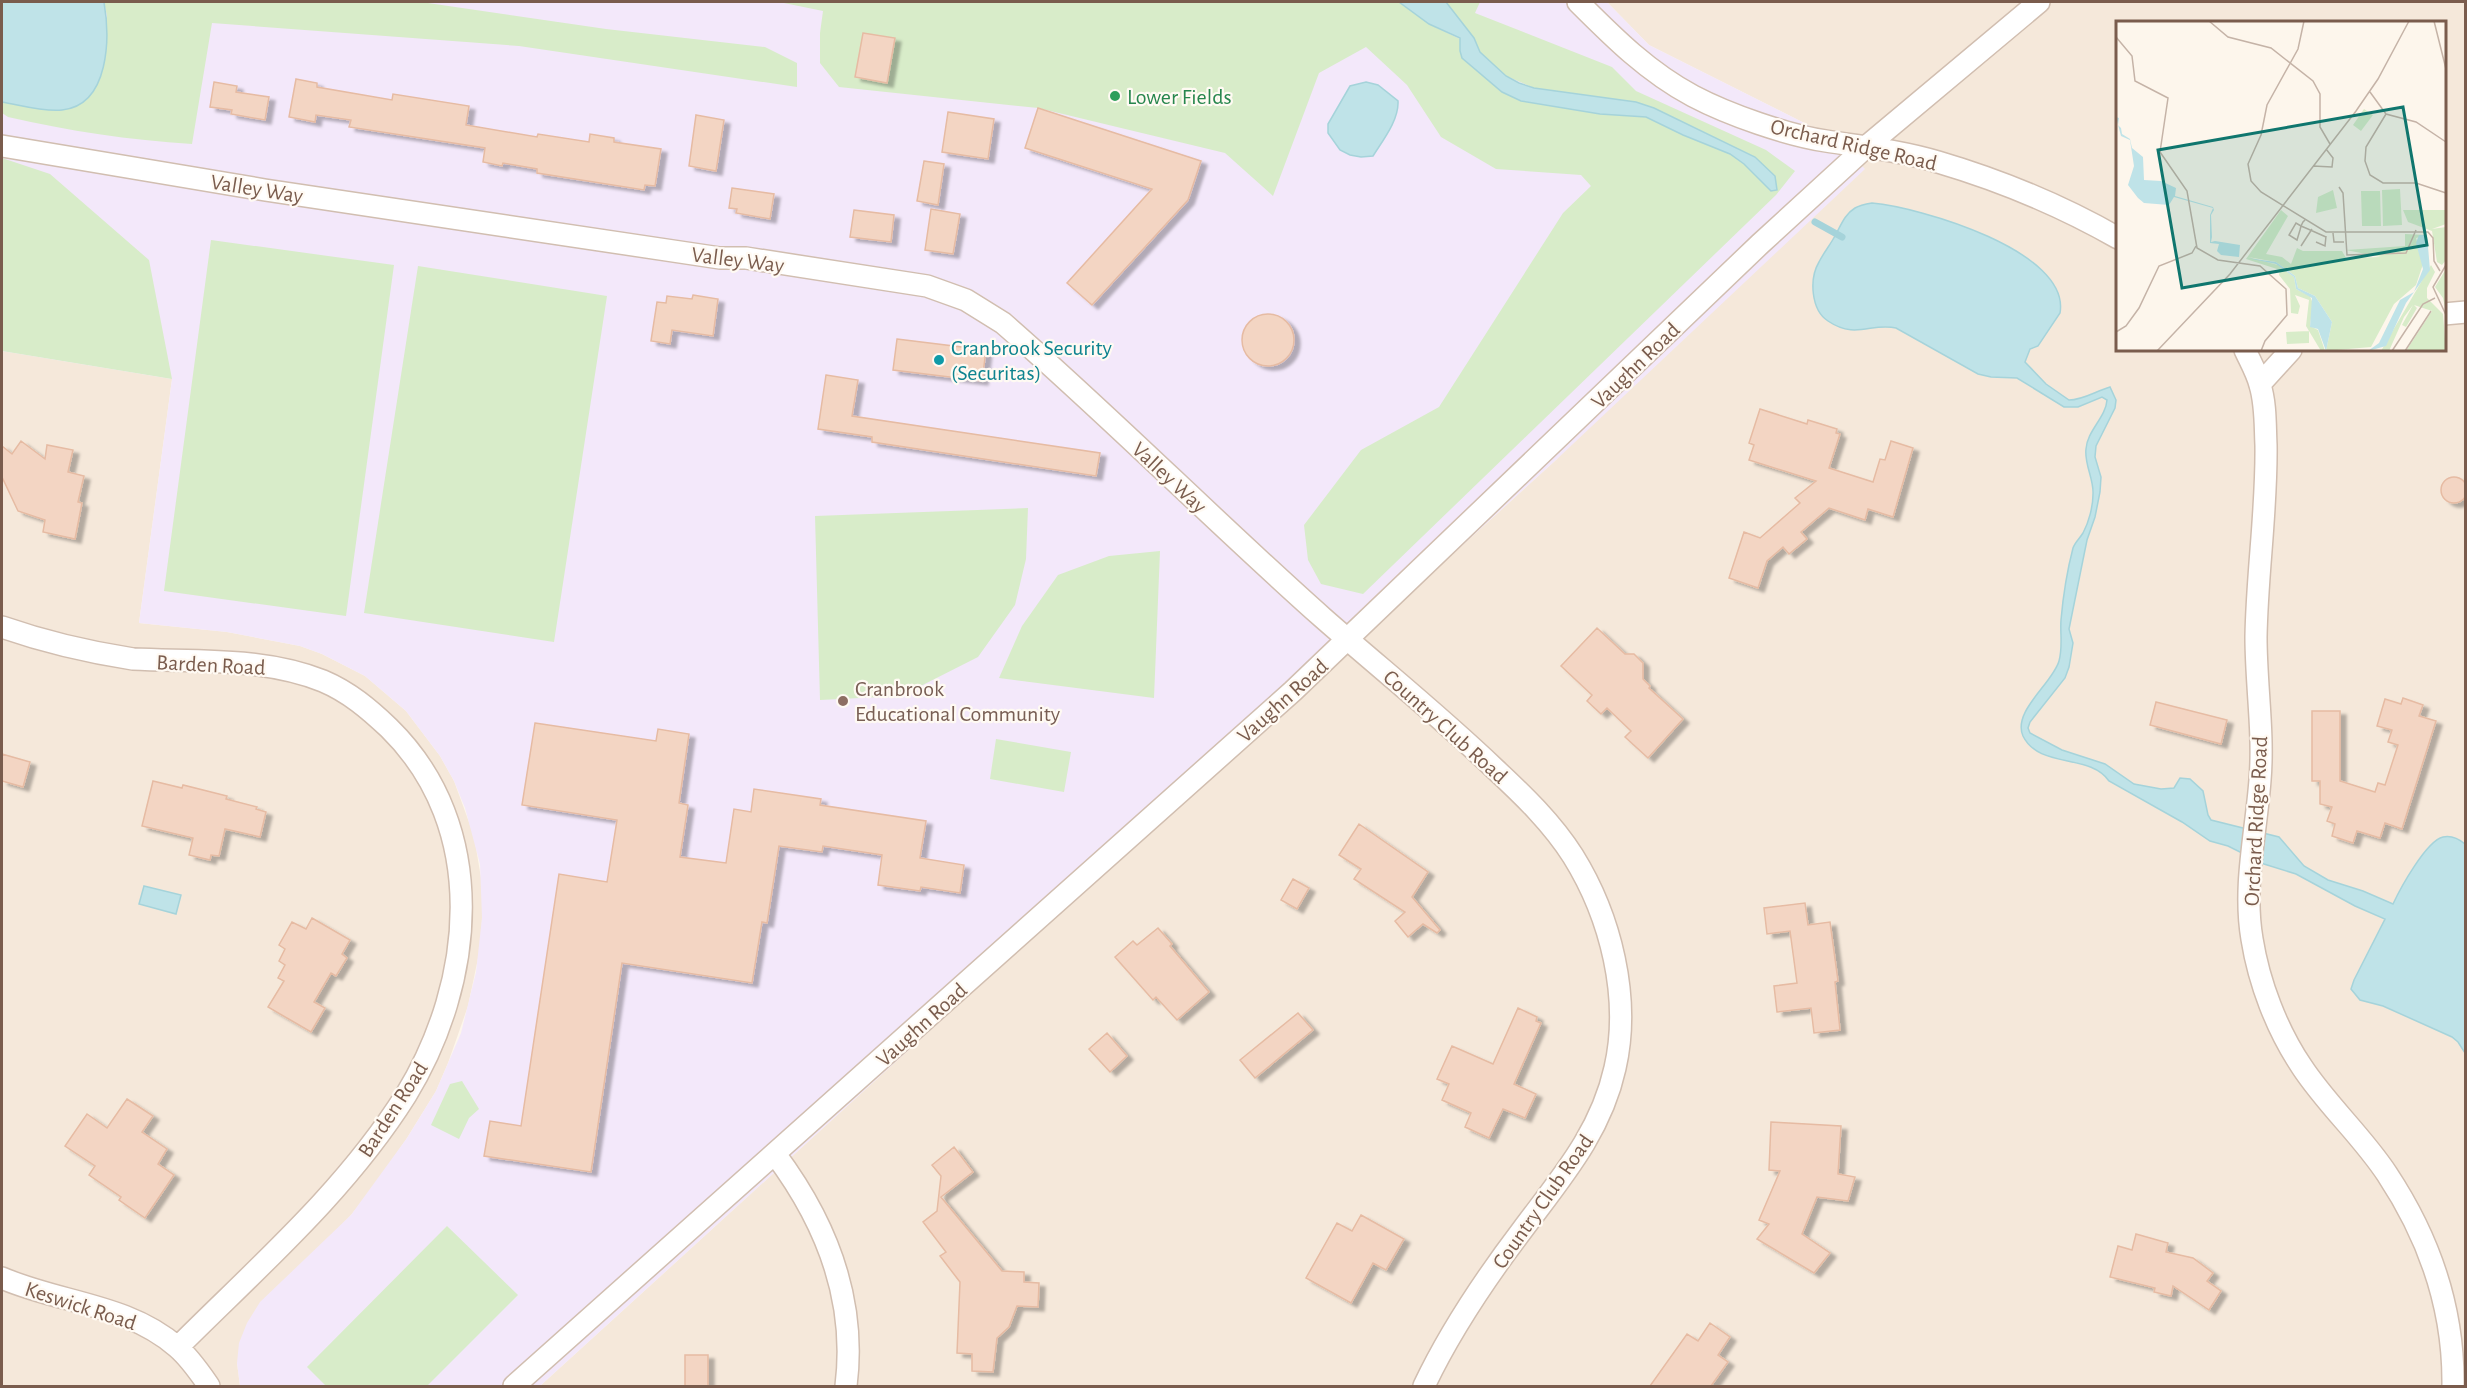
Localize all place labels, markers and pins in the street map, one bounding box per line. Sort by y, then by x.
place label: Lower Fields [1127,86,1232,108]
marker: Lower Fields [1108,89,1122,103]
place label: Cranbrook Security (Securitas) [951,337,1113,384]
marker: Cranbrook Security (Securitas) [932,353,946,367]
place label: Cranbrook Educational Community [855,678,1061,725]
marker: Cranbrook Educational Community [836,694,850,708]

